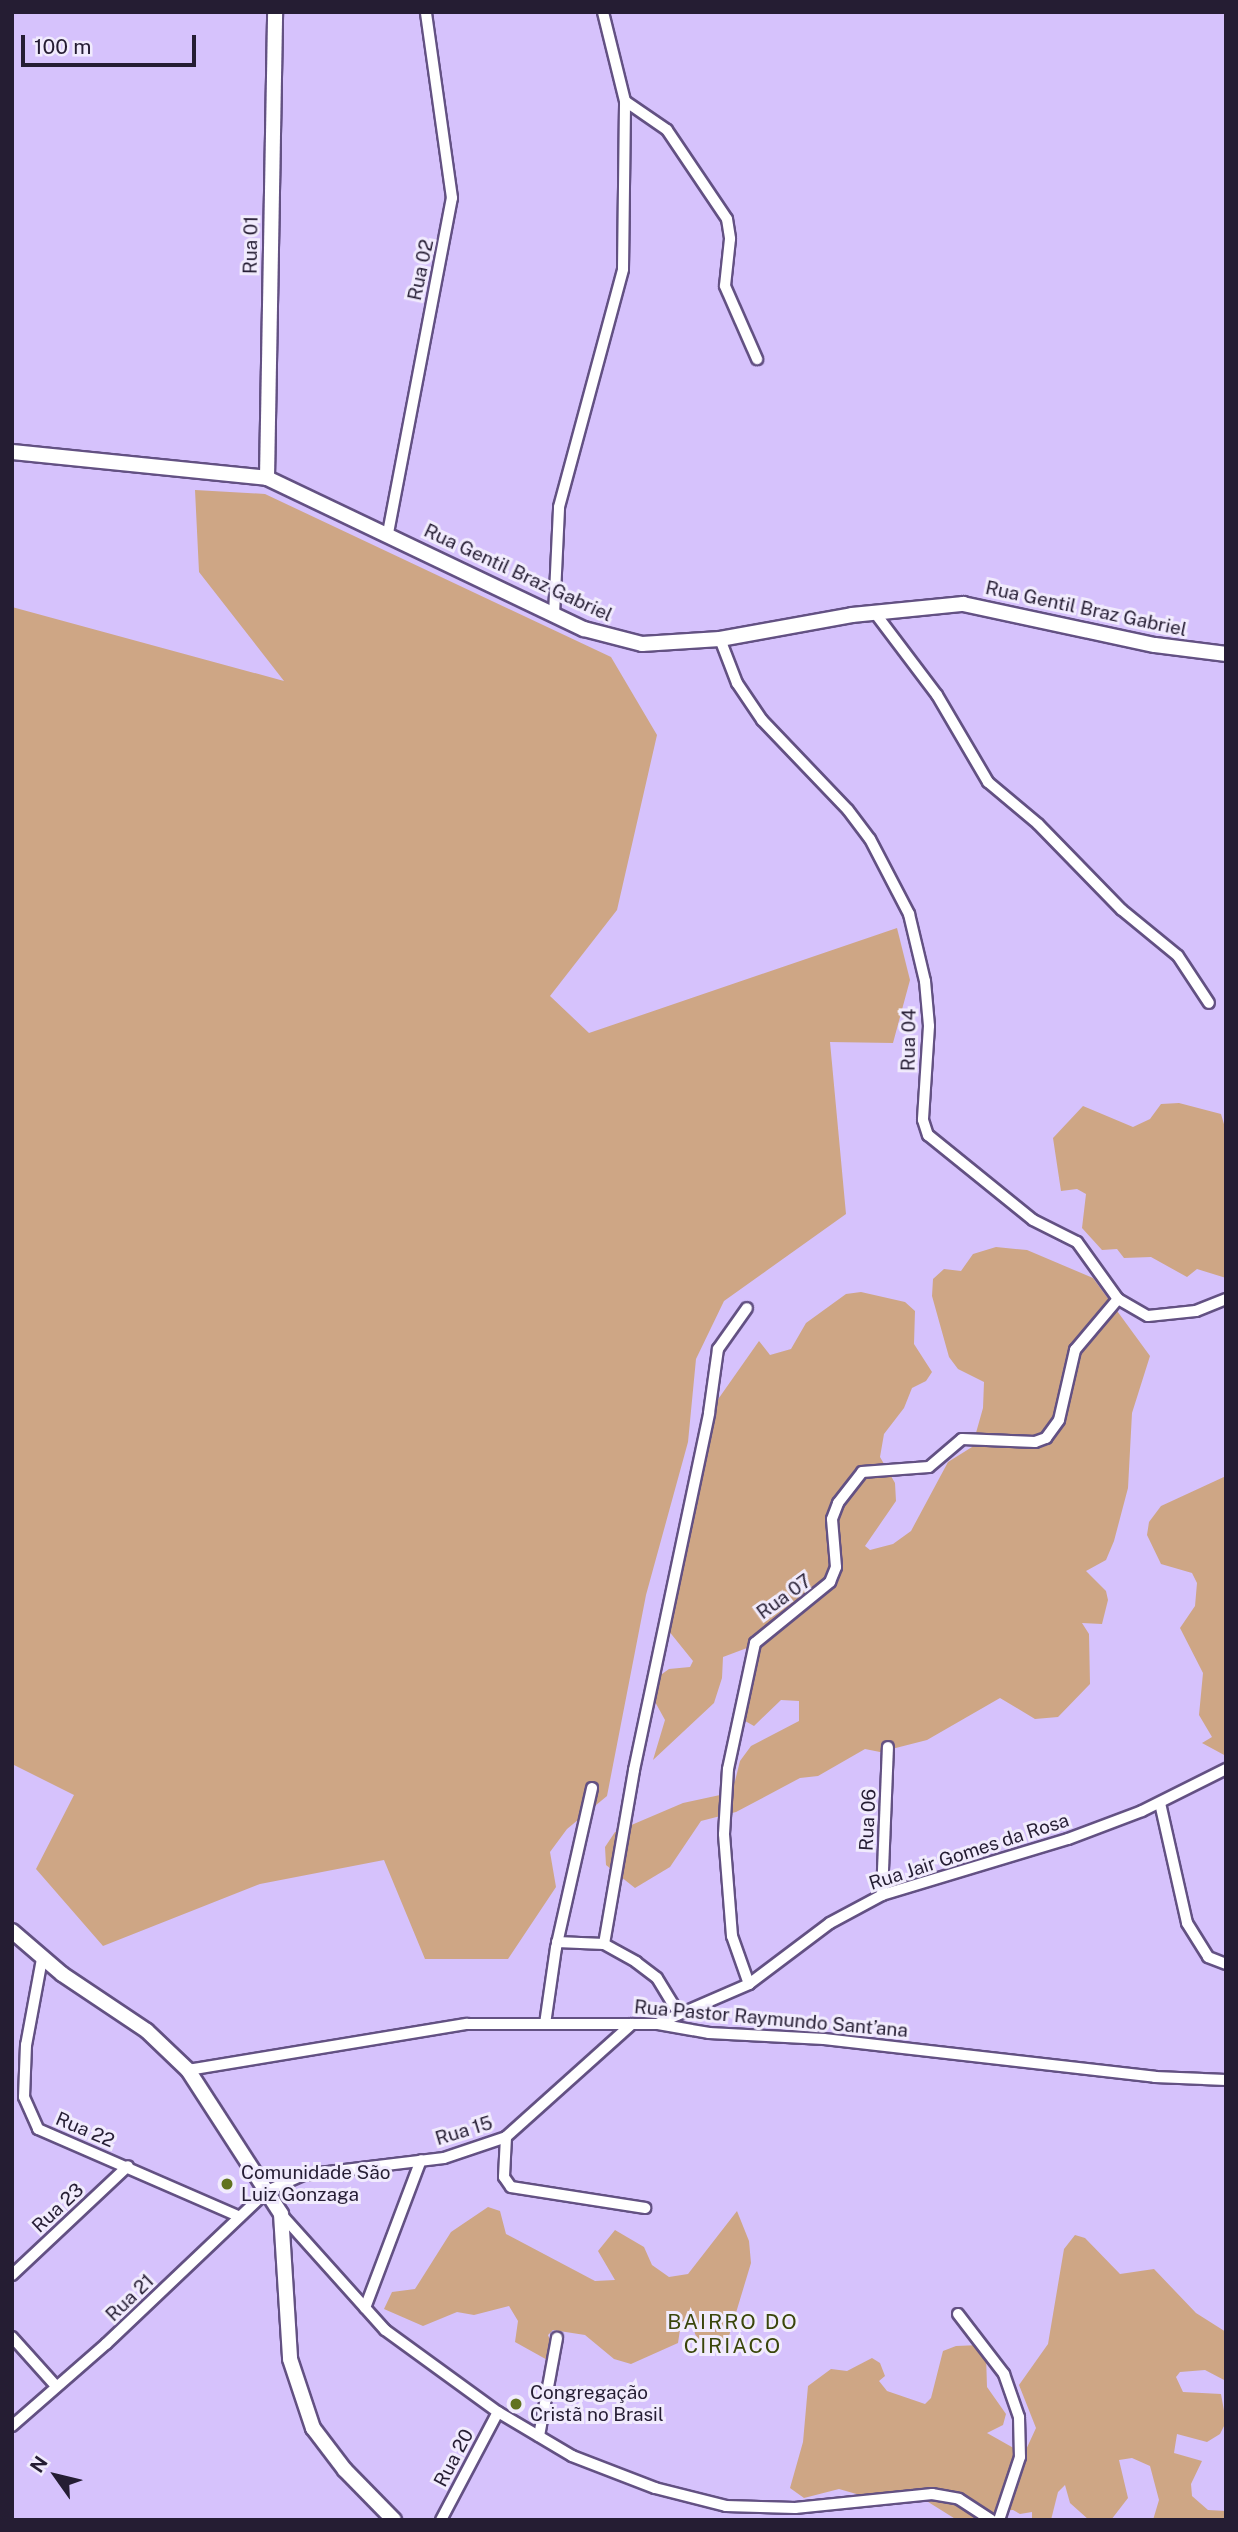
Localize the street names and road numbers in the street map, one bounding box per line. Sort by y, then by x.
street label: Rua 01 [239,216,263,274]
street label: Rua 02 [403,237,439,303]
street label: Rua Gentil Braz Gabriel [420,519,616,627]
street label: Rua Gentil Braz Gabriel [983,577,1189,641]
street label: Rua 04 [897,1009,921,1071]
street label: Rua 07 [752,1570,816,1624]
street label: Rua 06 [855,1788,881,1852]
street label: Rua Jair Gomes da Rosa [866,1809,1072,1895]
street label: Rua Pastor Raymundo Sant’ana [633,1996,909,2042]
street label: Rua 22 [52,2107,118,2153]
street label: Rua 15 [433,2112,495,2150]
street label: Rua 23 [28,2178,88,2238]
street label: Rua 21 [101,2270,159,2326]
street label: Rua 20 [429,2425,479,2491]

